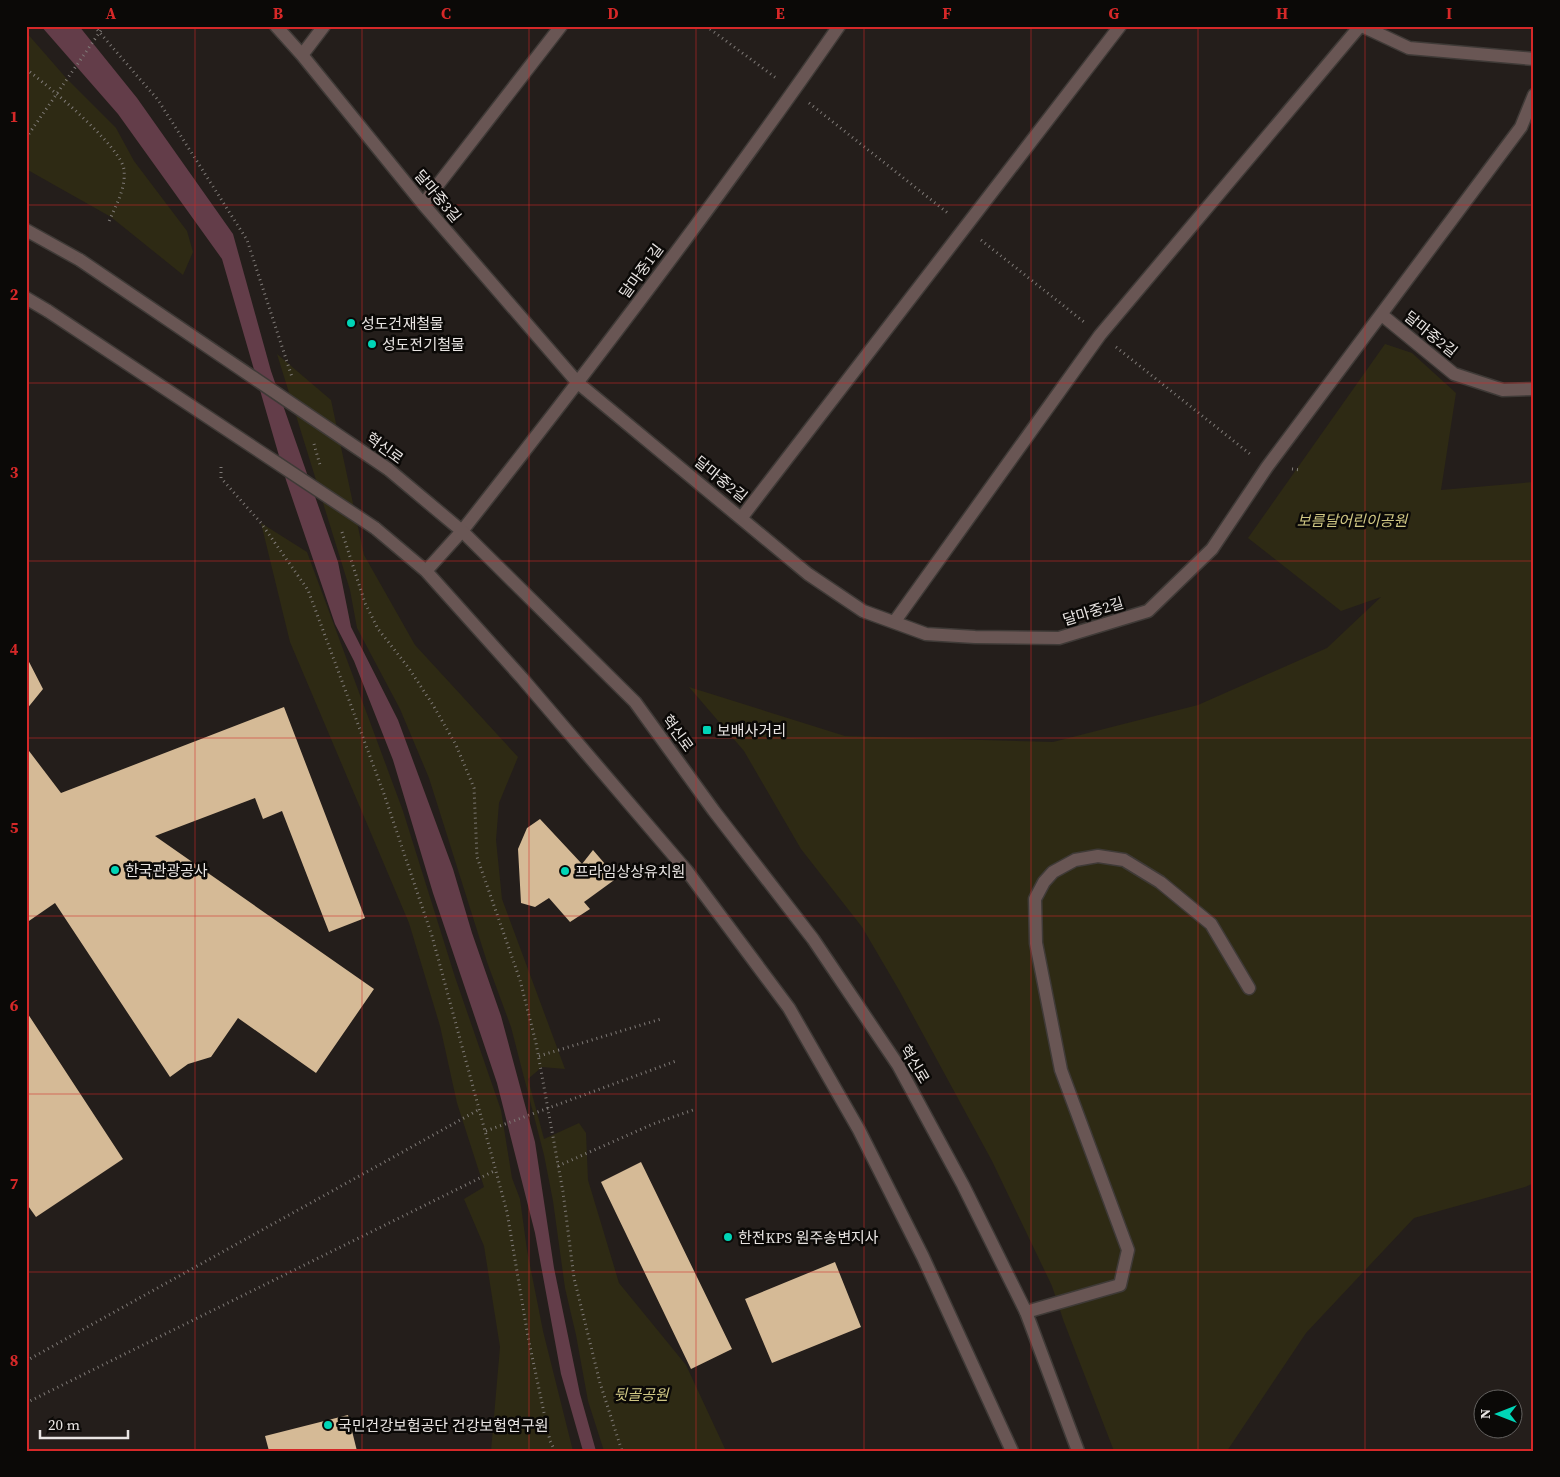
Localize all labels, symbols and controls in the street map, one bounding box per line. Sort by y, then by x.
text: A [106,2,117,24]
text: B [273,2,284,24]
text: C [441,2,451,24]
text: D [607,2,619,24]
text: E [775,2,785,24]
text: F [942,2,952,24]
text: G [1109,2,1120,24]
text: H [1276,2,1288,24]
text: I [1446,2,1452,24]
text: 1 [10,105,18,127]
street label: 달마중3길 [410,165,466,227]
street label: 달마중1길 [614,239,668,303]
text: 2 [10,283,19,305]
street label: 달마중2길 [1400,306,1462,362]
place label: 성도건재철물 [361,313,444,334]
marker: 성도건재철물 [345,317,357,329]
place label: 성도전기철물 [382,334,465,355]
marker: 성도전기철물 [366,338,378,350]
street label: 혁신로 [362,427,408,469]
street label: 달마중2길 [690,451,752,507]
text: 3 [10,461,19,483]
park label: 보름달어린이공원 [1297,510,1408,531]
street label: 달마중2길 [1060,592,1126,630]
text: 4 [10,638,19,660]
street label: 혁신로 [657,710,699,756]
place label: 보배사거리 [717,720,786,741]
marker: 보배사거리 [701,724,713,736]
text: 5 [10,816,19,838]
place label: 한국관광공사 [125,860,208,881]
place label: 프라임상상유치원 [575,861,685,882]
marker: 한국관광공사 [109,864,121,876]
marker: 프라임상상유치원 [559,865,571,877]
text: 6 [10,994,19,1016]
street label: 혁신로 [895,1041,935,1087]
text: 7 [10,1172,19,1194]
place label: 한전KPS 원주송변지사 [738,1227,879,1248]
marker: 한전KPS 원주송변지사 [722,1231,734,1243]
text: 8 [10,1349,18,1371]
park label: 뒷골공원 [613,1384,670,1405]
north arrow [1472,1390,1522,1440]
scale bar [40,1407,128,1439]
text: N [1475,1409,1495,1419]
text: 20 m [48,1414,80,1435]
place label: 국민건강보험공단 건강보험연구원 [338,1415,549,1436]
marker: 국민건강보험공단 건강보험연구원 [322,1419,334,1431]

